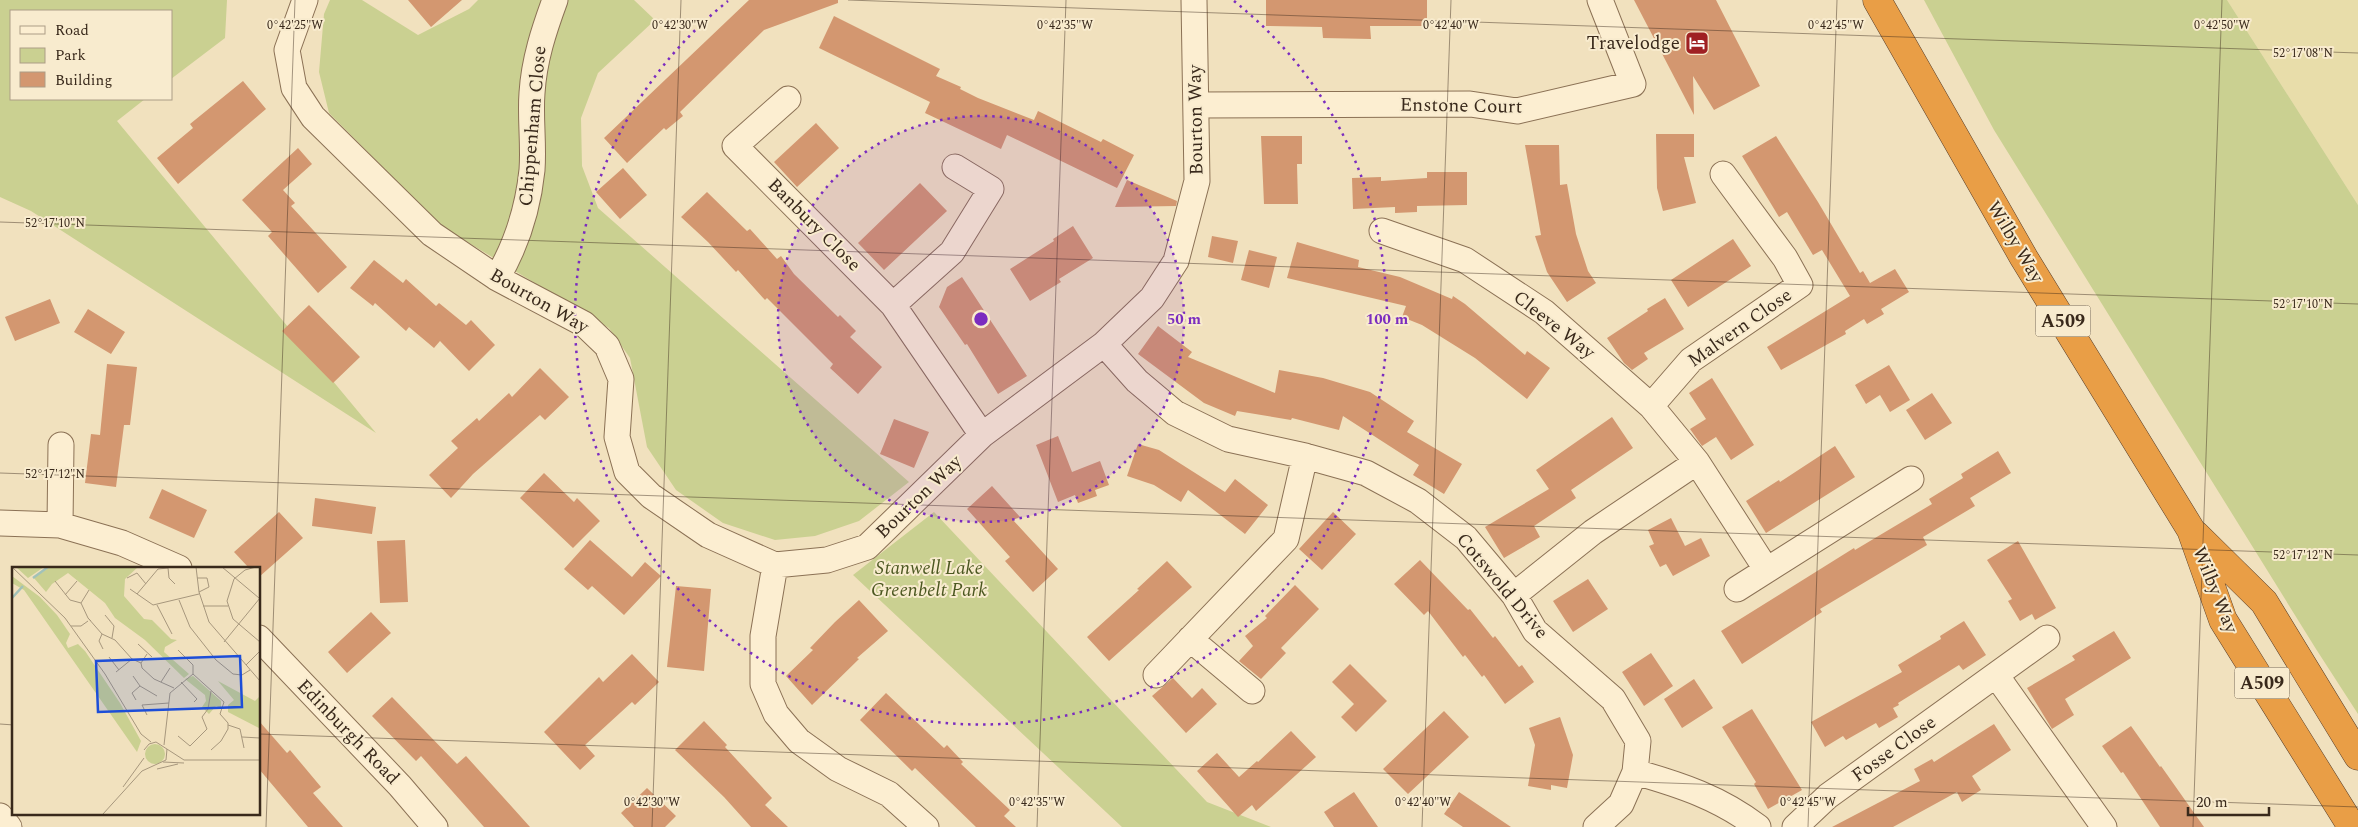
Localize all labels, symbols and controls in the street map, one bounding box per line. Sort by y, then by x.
legend [10,10,172,100]
text: 0°42'25"W [267,16,323,35]
text: 0°42'30"W [652,16,708,35]
text: 0°42'35"W [1037,16,1093,35]
text: 0°42'40"W [1423,16,1479,35]
text: 0°42'45"W [1808,16,1864,35]
text: 0°42'50"W [2194,16,2250,35]
text: Road [55,19,89,42]
place label: Travelodge [1586,29,1680,58]
hotel icon: Travelodge [1684,30,1710,56]
text: Park [55,44,86,67]
text: 52°17'08"N [2273,44,2333,63]
street label: Chippenham Close [512,45,554,207]
street label: Bourton Way [1181,64,1211,176]
text: Building [55,69,112,92]
street label: Enstone Court [1400,90,1523,122]
street label: Banbury Close [760,171,868,279]
street label: Wilby Way [1979,195,2051,289]
text: 52°17'10"N [25,214,85,233]
street label: Bourton Way [484,261,595,342]
street label: Malvern Close [1682,281,1798,375]
street label: Cleeve Way [1507,284,1602,367]
text: 52°17'10"N [2273,295,2333,314]
road number: A509 [2036,306,2090,336]
text: 50 m [1167,308,1202,331]
text: 100 m [1366,308,1409,331]
centre of rings [972,310,990,328]
street label: Bourton Way [869,448,969,546]
text: 52°17'12"N [25,465,85,484]
street label: Cotswold Drive [1449,526,1555,646]
street label: Wilby Way [2184,542,2246,638]
text: 52°17'12"N [2273,546,2333,565]
park label: Stanwell Lake Greenbelt Park [871,554,987,605]
inset map [12,567,260,814]
road number: A509 [2234,668,2290,698]
street label: Edinburgh Road [290,672,406,792]
street label: Fosse Close [1846,708,1942,790]
scale bar [2188,784,2269,816]
text: 20 m [2196,791,2228,814]
text: 0°42'30"W [624,793,680,812]
text: 0°42'35"W [1009,793,1065,812]
text: 0°42'40"W [1395,793,1451,812]
text: 0°42'45"W [1780,793,1836,812]

